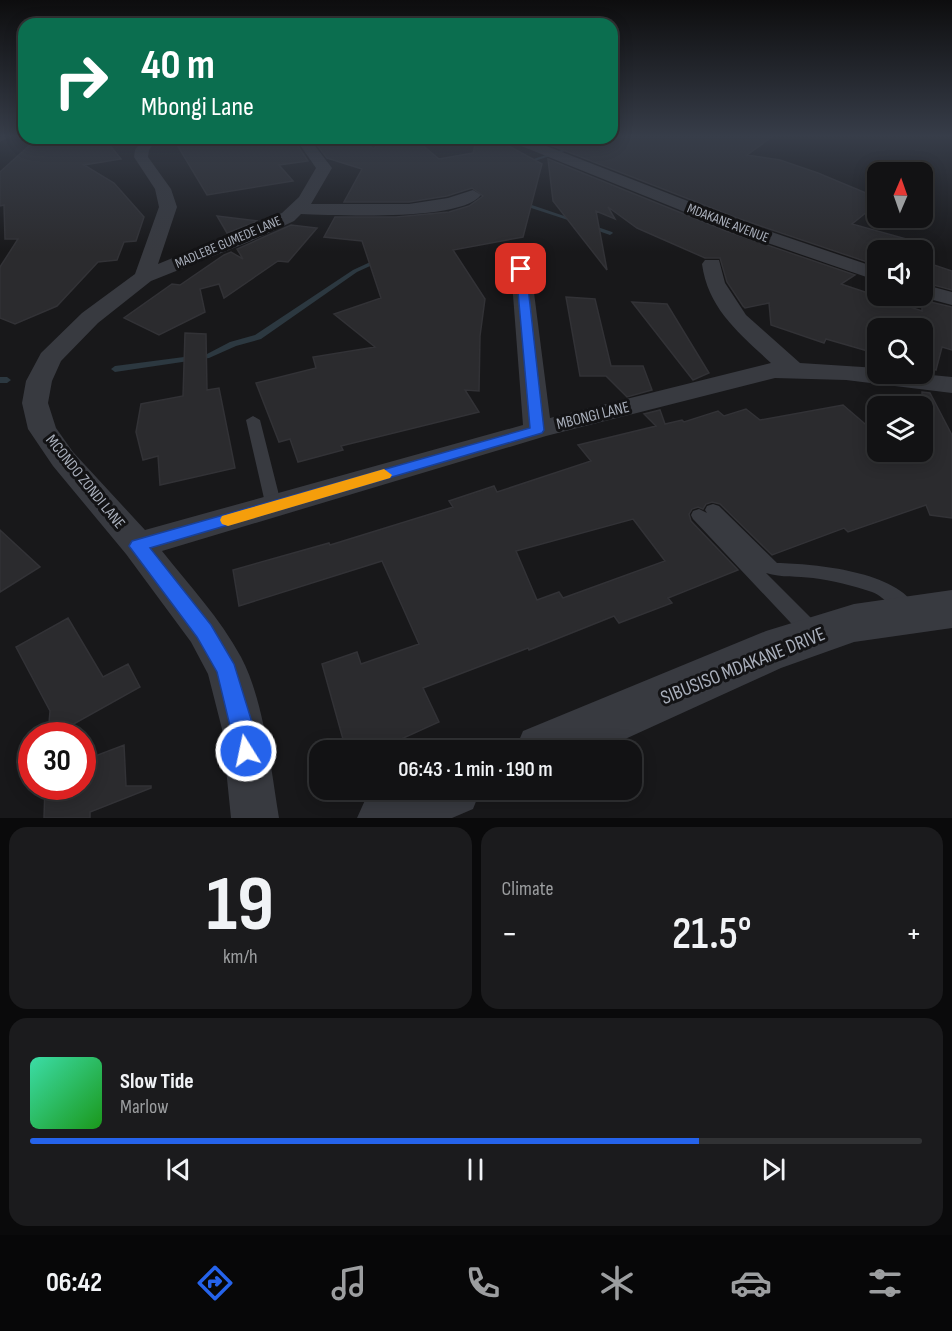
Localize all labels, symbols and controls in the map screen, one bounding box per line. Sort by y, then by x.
text: 40 m [141,40,215,91]
icon: right [42,42,120,120]
text: Mbongi Lane [141,91,254,123]
north arrow [867,162,933,228]
map controls [867,162,933,462]
street label: MDAKANE AVENUE [685,200,771,246]
street label: MADLEBE GUMEDE LANE [172,212,284,272]
button: sound [867,240,933,306]
pin [495,243,546,294]
icon: arrive [504,252,537,285]
button: search [867,318,933,384]
button: layers [867,396,933,462]
street label: MBONGI LANE [555,398,631,434]
street label: MCONDO ZONDI LANE [41,431,129,533]
street label: SIBUSISO MDAKANE DRIVE [657,622,829,710]
position arrow [214,719,278,783]
speed limit sign: 30 [18,722,96,800]
text: 06:43 · 1 min · 190 m [398,756,553,783]
text: 19 [206,859,274,952]
text: Climate [502,877,554,901]
text: 21.5° [672,907,752,962]
text: − [502,914,518,954]
text: + [906,914,922,954]
text: km/h [223,945,258,969]
text: Slow Tide [120,1068,194,1095]
text: Marlow [120,1095,168,1119]
icon: previous [162,1153,195,1186]
icon: pause [459,1153,492,1186]
icon: next [757,1153,790,1186]
icon: directions [194,1262,236,1304]
icon: music [328,1262,370,1304]
icon: phone [462,1262,504,1304]
icon: climate [596,1262,638,1304]
icon: car [730,1262,772,1304]
icon: filters [864,1262,906,1304]
text: 06:42 [46,1267,102,1299]

